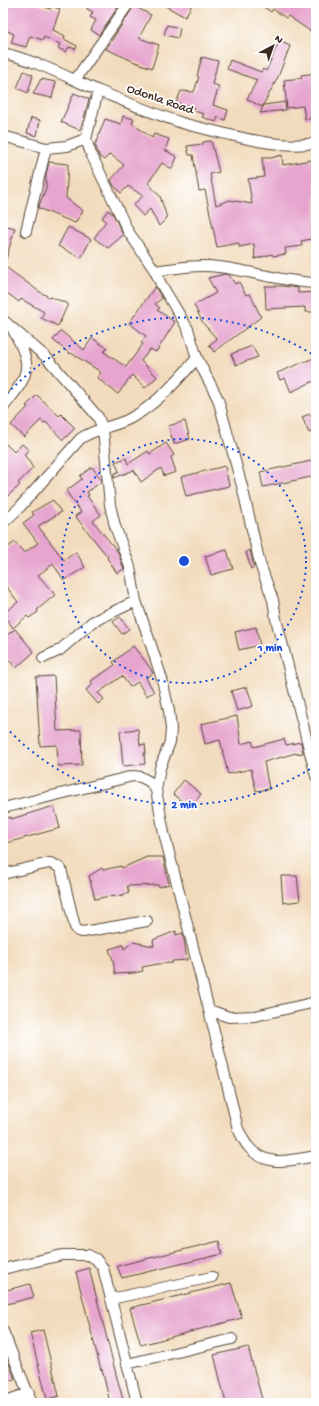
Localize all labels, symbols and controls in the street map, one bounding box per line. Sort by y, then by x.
north arrow [253,26,293,66]
text: N [272,33,285,47]
street label: Odonla Road [125,82,197,119]
centre of rings [177,554,191,568]
text: 1 min [257,642,283,656]
text: 2 min [171,799,197,813]

